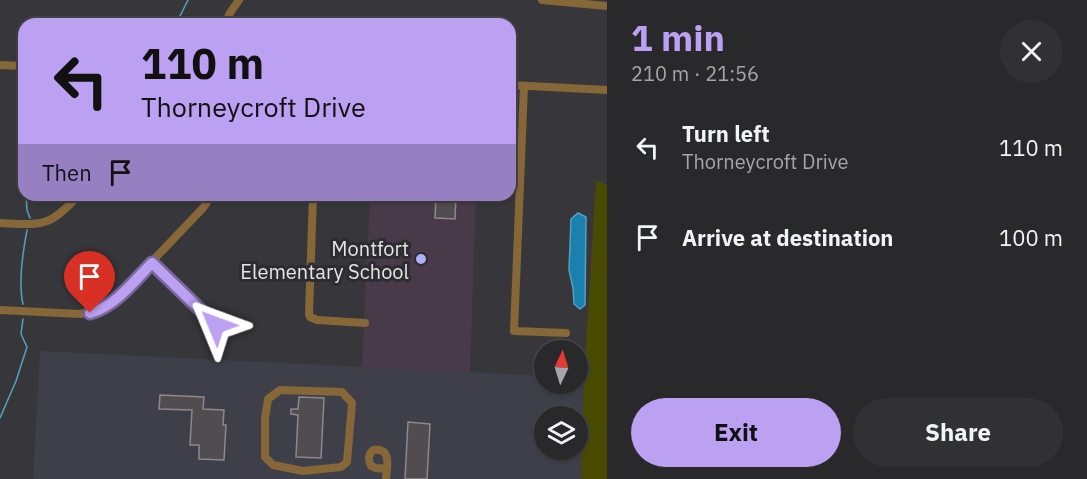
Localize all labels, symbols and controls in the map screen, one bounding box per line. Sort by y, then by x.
text: 1 min [631,14,725,61]
button: close [1000,20,1063,83]
text: 110 m [141,36,264,91]
icon: left [42,42,120,120]
text: 210 m · 21:56 [631,60,759,87]
text: Thorneycroft Drive [141,89,366,124]
text: Turn left [682,119,770,148]
icon: left [631,131,664,164]
text: 110 m [999,133,1063,162]
text: Thorneycroft Drive [682,148,848,175]
icon: arrive [104,156,137,189]
text: Then [42,158,92,187]
icon: arrive [631,221,664,254]
text: Arrive at destination [682,223,893,252]
text: 100 m [999,223,1063,252]
place label: Montfort Elementary School [240,235,409,285]
pin [64,251,115,313]
marker: Montfort Elementary School [414,252,428,266]
icon: arrive [73,260,106,293]
position arrow [184,293,248,357]
north arrow [534,340,588,394]
map controls [534,340,588,460]
button: Exit [631,398,841,467]
button: Share [853,398,1063,467]
button: layers [534,406,588,460]

